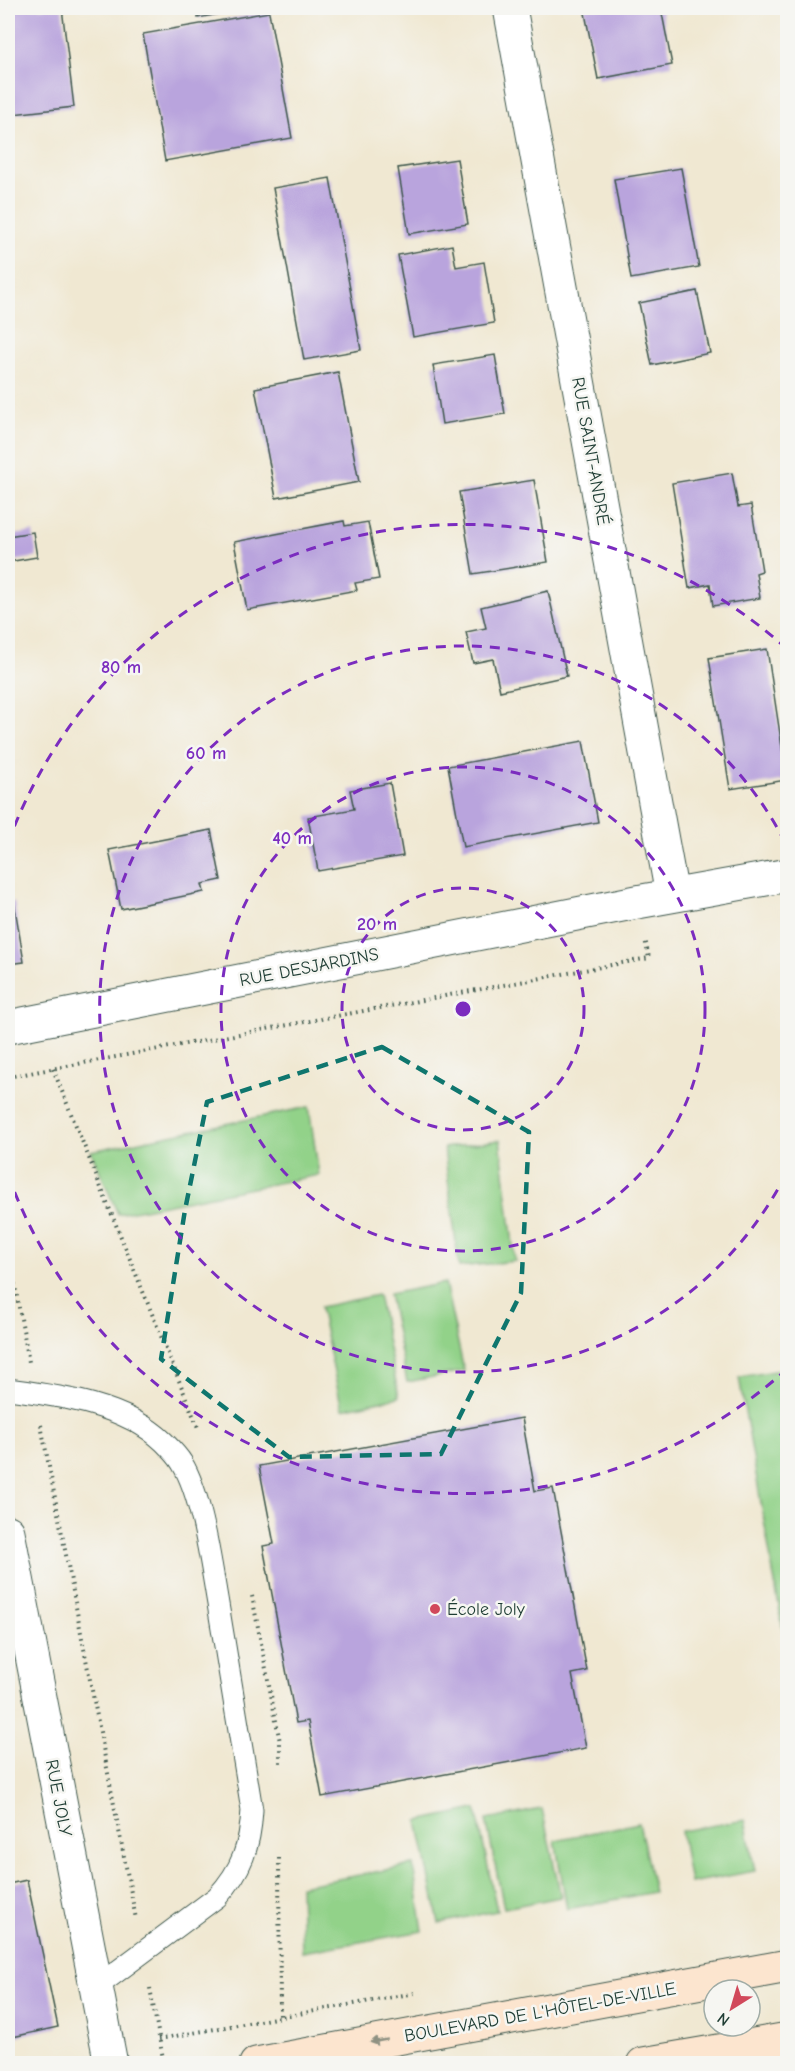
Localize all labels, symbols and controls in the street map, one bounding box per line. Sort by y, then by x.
street label: RUE SAINT-ANDRÉ [567,375,615,527]
text: 80 m [101,657,141,678]
text: 60 m [186,743,226,764]
text: 40 m [272,828,312,849]
text: 20 m [357,914,397,935]
street label: RUE DESJARDINS [238,944,380,991]
centre of rings [453,999,473,1019]
place label: École Joly [447,1598,526,1620]
marker: École Joly [428,1602,442,1616]
street label: RUE JOLY [41,1758,76,1839]
street label: BOULEVARD DE L'HÔTEL-DE-VILLE [402,1977,678,2047]
north arrow [702,1978,762,2038]
text: N [714,2009,733,2030]
one-way arrow [369,2037,388,2046]

